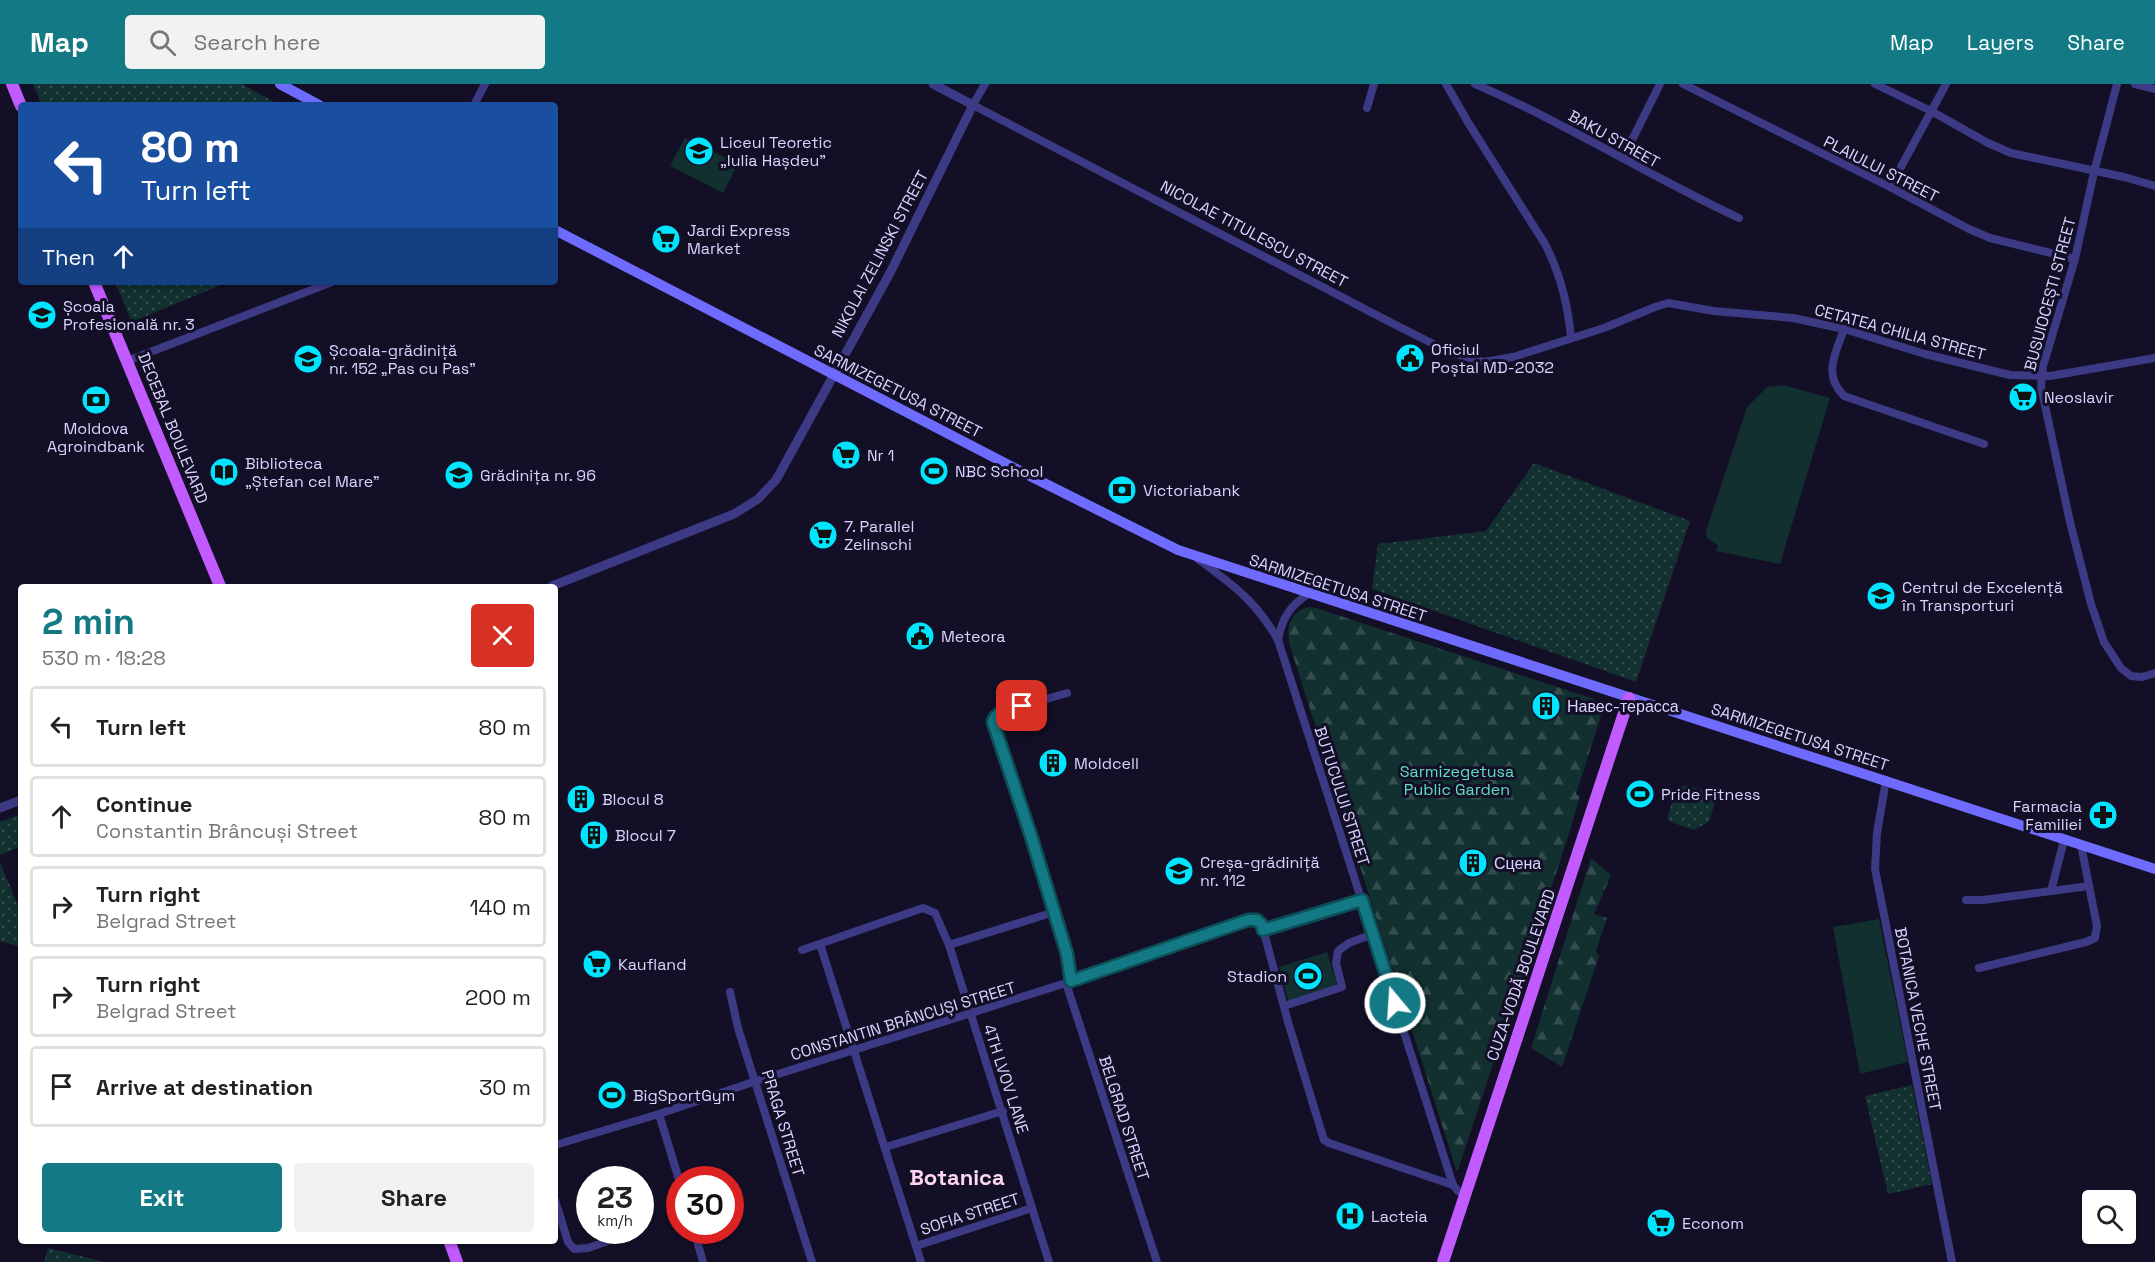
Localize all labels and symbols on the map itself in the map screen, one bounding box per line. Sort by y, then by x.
street label: BAKU STREET [1565,105,1663,173]
street label: PLAIULUI STREET [1820,131,1942,207]
place label: Liceul Teoretic „Iulia Hașdeu” [720,132,832,171]
school or university icon: Liceul Teoretic „Iulia Hașdeu” [683,135,715,167]
street label: NIKOLAI ZELINSKI STREET [827,167,933,341]
street label: NICOLAE TITULESCU STREET [1157,176,1351,292]
street label: BUSUIOCEȘTI STREET [2019,215,2081,373]
place label: Jardi Express Market [687,220,790,259]
supermarket icon: Jardi Express Market [650,223,682,255]
place label: Școala Profesională nr. 3 [63,296,195,335]
school or university icon: Școala Profesională nr. 3 [26,299,58,331]
street label: CETATEA CHILIA STREET [1812,299,1988,365]
place label: Oficiul Poștal MD-2032 [1431,339,1554,378]
place label: Școala-grădiniță nr. 152 „Pas cu Pas” [329,340,476,379]
street label: SARMIZEGETUSA STREET [811,340,985,442]
public building icon: Oficiul Poștal MD-2032 [1394,342,1426,374]
school or university icon: Școala-grădiniță nr. 152 „Pas cu Pas” [292,343,324,375]
street label: DECEBAL BOULEVARD [133,349,213,507]
supermarket icon: Neoslavir [2007,381,2039,413]
bank icon: Moldova Agroindbank [80,384,112,416]
place label: Neoslavir [2044,387,2114,408]
place label: Moldova Agroindbank [47,418,145,457]
supermarket icon: Nr 1 [830,439,862,471]
place label: Nr 1 [867,445,894,466]
place label: Biblioteca „Ștefan cel Mare” [245,453,380,492]
sports icon: NBC School [918,455,950,487]
library icon: Biblioteca „Ștefan cel Mare” [208,456,240,488]
school or university icon: Grădinița nr. 96 [443,459,475,491]
place label: NBC School [955,461,1043,482]
place label: Grădinița nr. 96 [480,465,596,486]
bank icon: Victoriabank [1106,474,1138,506]
place label: Victoriabank [1143,480,1241,501]
place label: 7. Parallel Zelinschi [844,516,914,555]
supermarket icon: 7. Parallel Zelinschi [807,519,839,551]
street label: SARMIZEGETUSA STREET [1247,549,1429,627]
place label: Centrul de Excelență în Transporturi [1901,577,2063,616]
school or university icon: Centrul de Excelență în Transporturi [1865,580,1897,612]
public building icon: Meteora [904,620,936,652]
place label: Meteora [941,626,1005,647]
pin [996,680,1047,731]
building icon: Навес-терасса [1530,690,1562,722]
place label: Навес-терасса [1567,696,1679,717]
street label: SARMIZEGETUSA STREET [1709,698,1891,776]
street label: BUTUCULUI STREET [1310,723,1374,869]
building icon: Moldcell [1037,747,1069,779]
place label: Moldcell [1074,753,1139,774]
park label: Sarmizegetusa Public Garden [1400,761,1514,800]
sports icon: Pride Fitness [1624,778,1656,810]
building icon: Blocul 8 [565,783,597,815]
place label: Pride Fitness [1661,784,1761,805]
place label: Blocul 8 [602,789,664,810]
place label: Farmacia Familiei [2013,796,2082,835]
pharmacy icon: Farmacia Familiei [2087,799,2119,831]
building icon: Blocul 7 [578,819,610,851]
place label: Blocul 7 [615,825,676,846]
building icon: Сцена [1457,847,1489,879]
place label: Creșa-grădiniță nr. 112 [1200,852,1320,891]
place label: Сцена [1494,853,1541,874]
school or university icon: Creșa-grădiniță nr. 112 [1163,855,1195,887]
street label: CUZA-VODĂ BOULEVARD [1482,886,1560,1064]
street label: BOTANICA VECHE STREET [1890,925,1946,1113]
supermarket icon: Kaufland [581,948,613,980]
place label: Kaufland [618,954,686,975]
sports icon: Stadion [1292,960,1324,992]
place label: Stadion [1227,966,1287,987]
position arrow [1363,971,1427,1035]
street label: CONSTANTIN BRÂNCUȘI STREET [788,977,1018,1065]
street label: 4TH LVOV LANE [978,1022,1034,1136]
street label: BELGRAD STREET [1094,1053,1154,1183]
street label: PRAGA STREET [757,1067,809,1179]
sports icon: BigSportGym [596,1079,628,1111]
place label: BigSportGym [633,1085,735,1106]
district label: Botanica [909,1163,1005,1191]
speed limit sign: 30 [666,1166,744,1244]
street label: SOFIA STREET [918,1188,1022,1240]
hospital icon: Lacteia [1334,1200,1366,1232]
place label: Lacteia [1371,1206,1428,1227]
supermarket icon: Econom [1645,1207,1677,1239]
place label: Econom [1682,1213,1744,1234]

